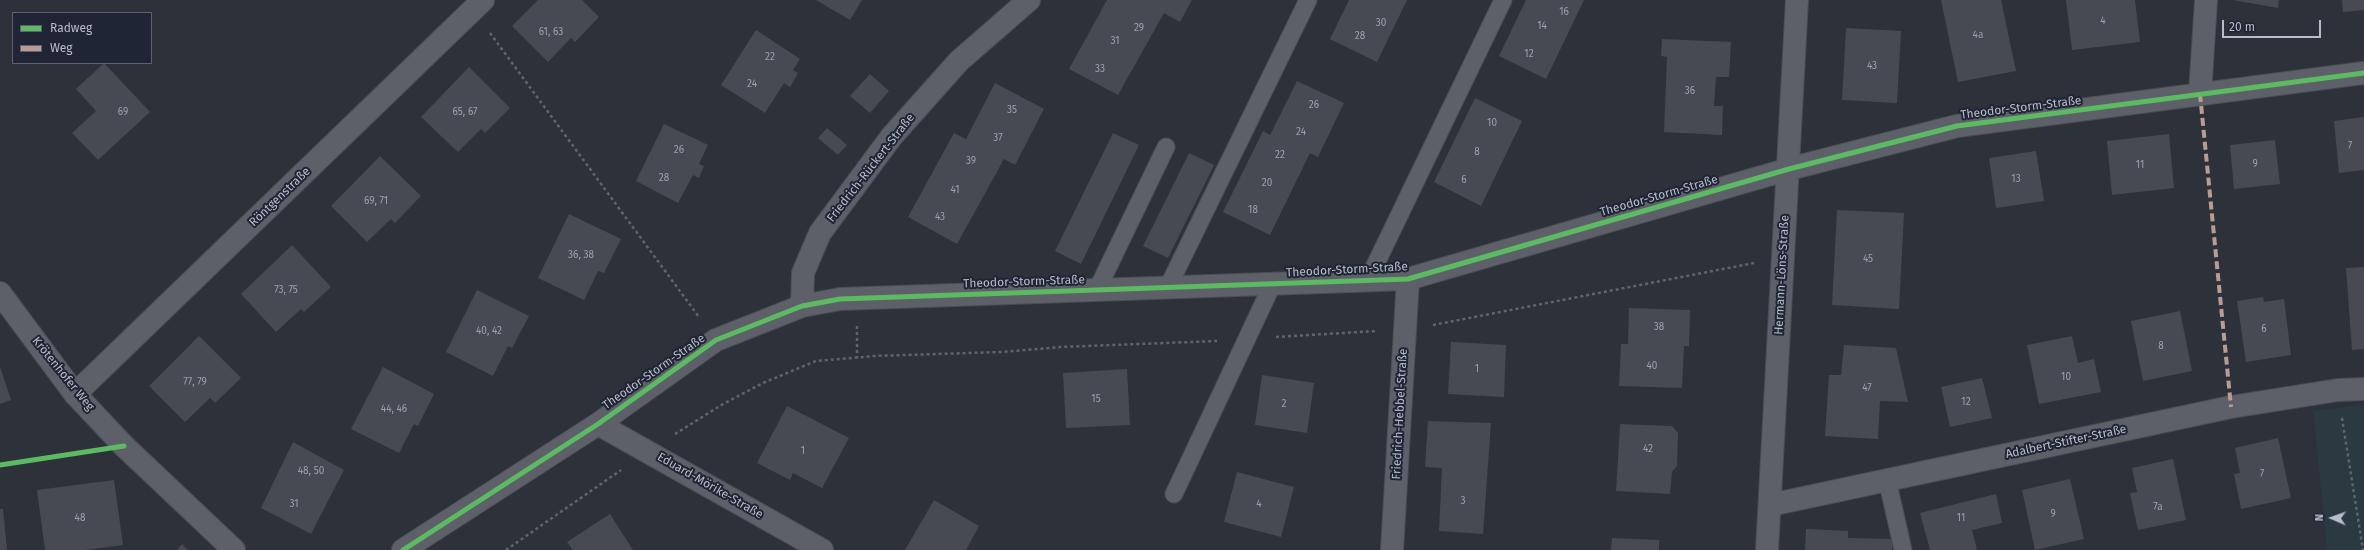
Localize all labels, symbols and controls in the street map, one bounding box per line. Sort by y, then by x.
house number: 16 [1559,6,1569,18]
legend [12,12,152,64]
scale bar [2224,12,2323,38]
house number: 4 [2100,15,2106,27]
house number: 30 [1376,17,1386,29]
house number: 14 [1537,20,1547,32]
text: 20 m [2229,20,2255,34]
text: Radweg [50,21,92,35]
house number: 29 [1134,22,1144,34]
house number: 61, 63 [539,26,563,38]
house number: 4a [1973,29,1983,41]
house number: 28 [1355,30,1365,42]
house number: 31 [1110,35,1120,47]
text: Weg [50,41,73,55]
house number: 12 [1524,48,1534,60]
house number: 22 [765,51,775,63]
house number: 43 [1867,60,1877,72]
house number: 33 [1095,63,1105,75]
house number: 24 [747,78,757,90]
house number: 36 [1685,85,1695,97]
street label: Theodor-Storm-Straße [1960,93,2082,123]
house number: 26 [1309,99,1319,111]
house number: 35 [1007,104,1017,116]
house number: 69 [118,106,128,118]
house number: 65, 67 [453,106,477,118]
street label: Friedrich-Rückert-Straße [824,111,918,225]
house number: 10 [1487,117,1497,129]
house number: 24 [1296,126,1306,138]
house number: 37 [993,132,1003,144]
house number: 7 [2348,140,2352,152]
house number: 26 [674,144,684,156]
house number: 8 [1474,146,1480,158]
house number: 22 [1275,149,1285,161]
house number: 39 [966,155,976,167]
house number: 9 [2252,158,2258,170]
house number: 11 [2136,159,2144,171]
street label: Röntgenstraße [247,164,313,230]
house number: 28 [659,172,669,184]
street label: Theodor-Storm-Straße [1598,172,1720,220]
house number: 13 [2011,173,2021,185]
house number: 6 [1461,174,1467,186]
house number: 20 [1262,177,1272,189]
house number: 41 [950,184,960,196]
house number: 69, 71 [364,195,388,207]
house number: 18 [1248,204,1258,216]
house number: 43 [935,211,945,223]
street label: Hermann-Löns-Straße [1772,215,1792,335]
house number: 36, 38 [568,249,594,261]
house number: 45 [1863,253,1873,265]
street label: Theodor-Storm-Straße [1286,260,1408,280]
street label: Theodor-Storm-Straße [963,273,1085,291]
house number: 73, 75 [274,284,298,296]
house number: 38 [1654,321,1664,333]
house number: 6 [2261,323,2267,335]
house number: 40, 42 [476,325,502,337]
street label: Theodor-Storm-Straße [600,331,708,413]
street label: Krötenhofer Weg [29,334,97,414]
house number: 8 [2158,340,2164,352]
street label: Friedrich-Hebbel-Straße [1389,348,1411,480]
house number: 40 [1647,360,1657,372]
house number: 1 [1475,363,1479,375]
house number: 10 [2061,371,2071,383]
house number: 77, 79 [183,376,207,388]
house number: 47 [1862,382,1872,394]
house number: 15 [1091,393,1101,405]
house number: 12 [1961,396,1971,408]
house number: 2 [1282,398,1286,410]
house number: 44, 46 [381,403,407,415]
street label: Adalbert-Stifter-Straße [2004,422,2128,462]
house number: 42 [1643,443,1653,455]
house number: 1 [801,445,805,457]
street label: Eduard-Mörike-Straße [655,450,765,522]
house number: 48, 50 [298,465,324,477]
house number: 7 [2260,468,2264,480]
house number: 3 [1461,495,1465,507]
house number: 31 [289,498,299,510]
house number: 4 [1256,498,1262,510]
north arrow [2312,498,2352,538]
house number: 7a [2153,501,2163,513]
house number: 9 [2050,508,2056,520]
house number: 48 [75,512,85,524]
house number: 11 [1957,512,1965,524]
text: N [2313,514,2326,521]

